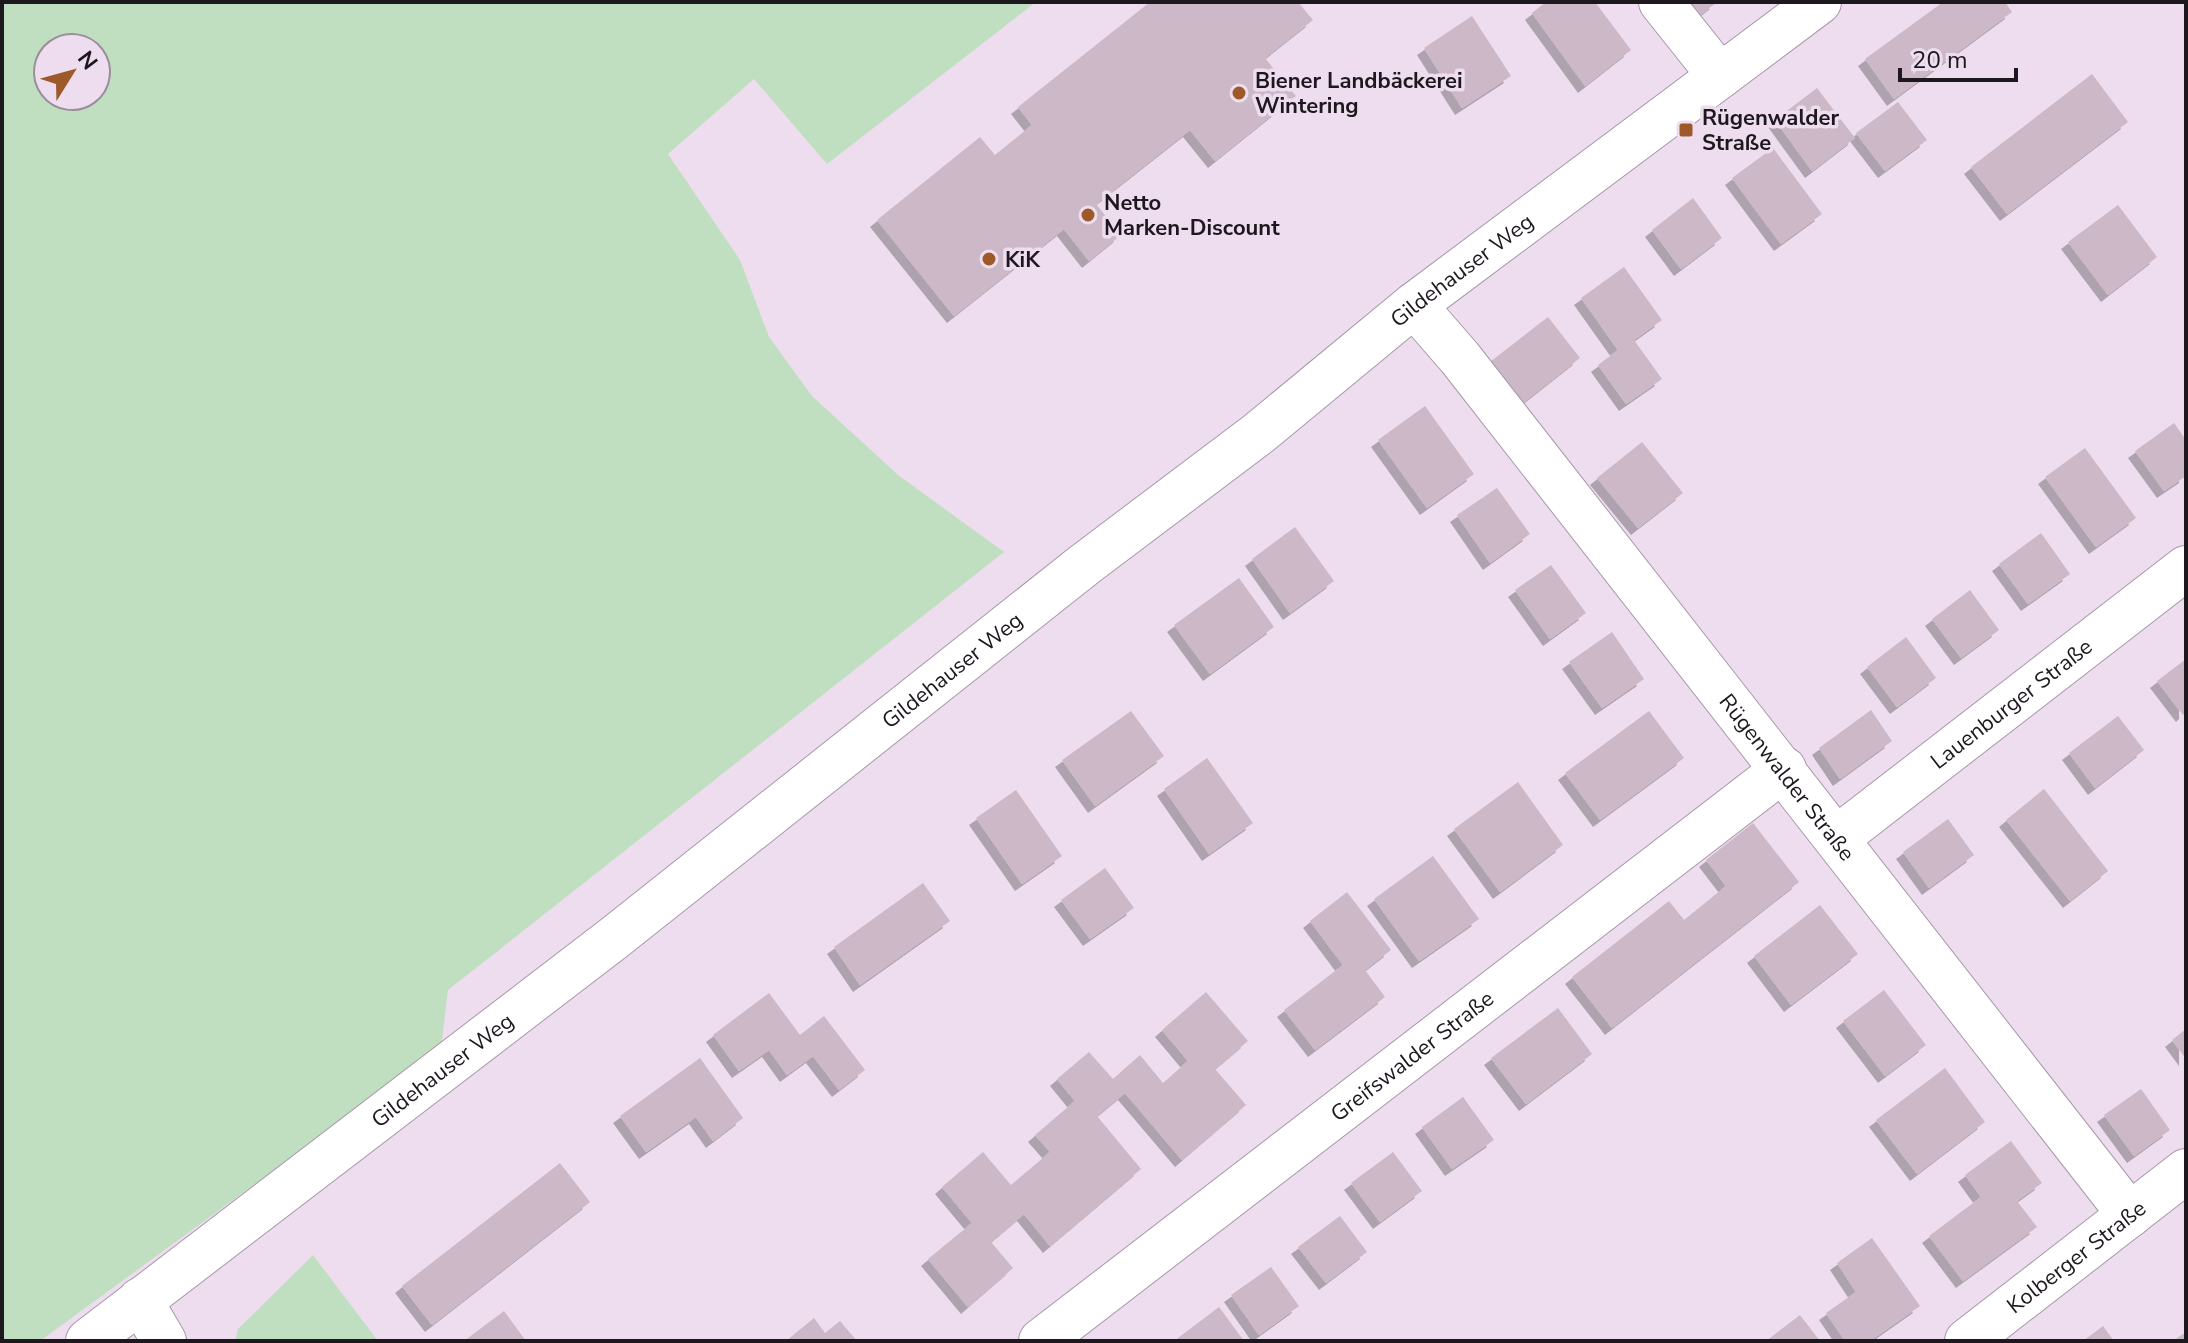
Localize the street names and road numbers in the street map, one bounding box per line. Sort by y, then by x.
street label: Gildehauser Weg [1384,207,1540,334]
street label: Gildehauser Weg [876,605,1029,736]
street label: Lauenburger Straße [1924,632,2099,776]
street label: Rügenwalder Straße [1712,688,1862,867]
street label: Greifswalder Straße [1325,984,1500,1129]
street label: Gildehauser Weg [365,1006,520,1135]
street label: Kolberger Straße [2001,1194,2152,1321]

